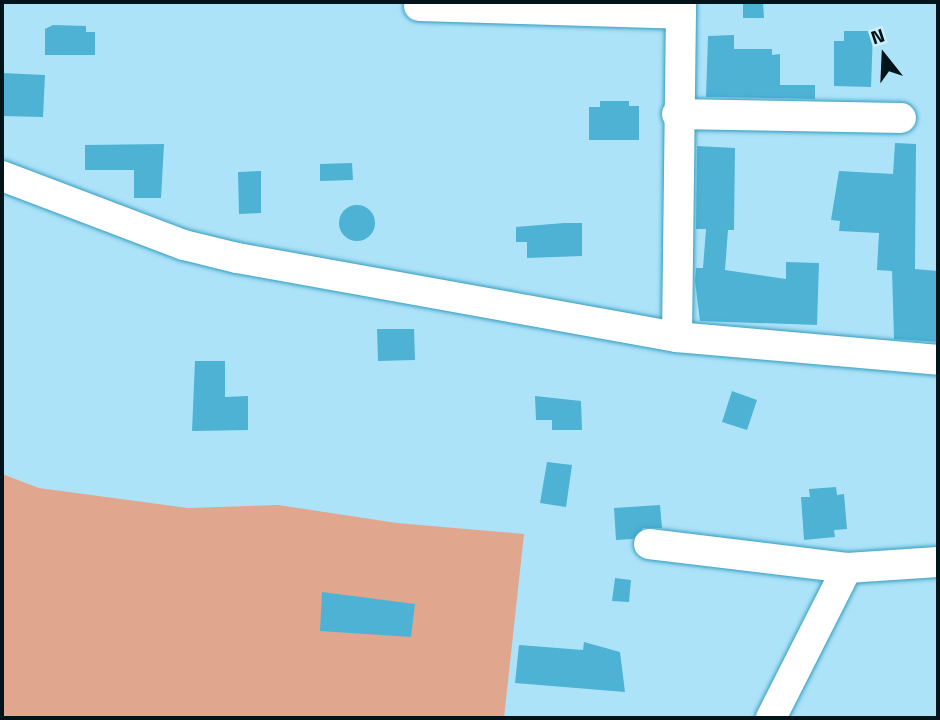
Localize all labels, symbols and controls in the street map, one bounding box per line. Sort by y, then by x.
text: N [867,20,888,51]
north arrow [849,21,919,91]

